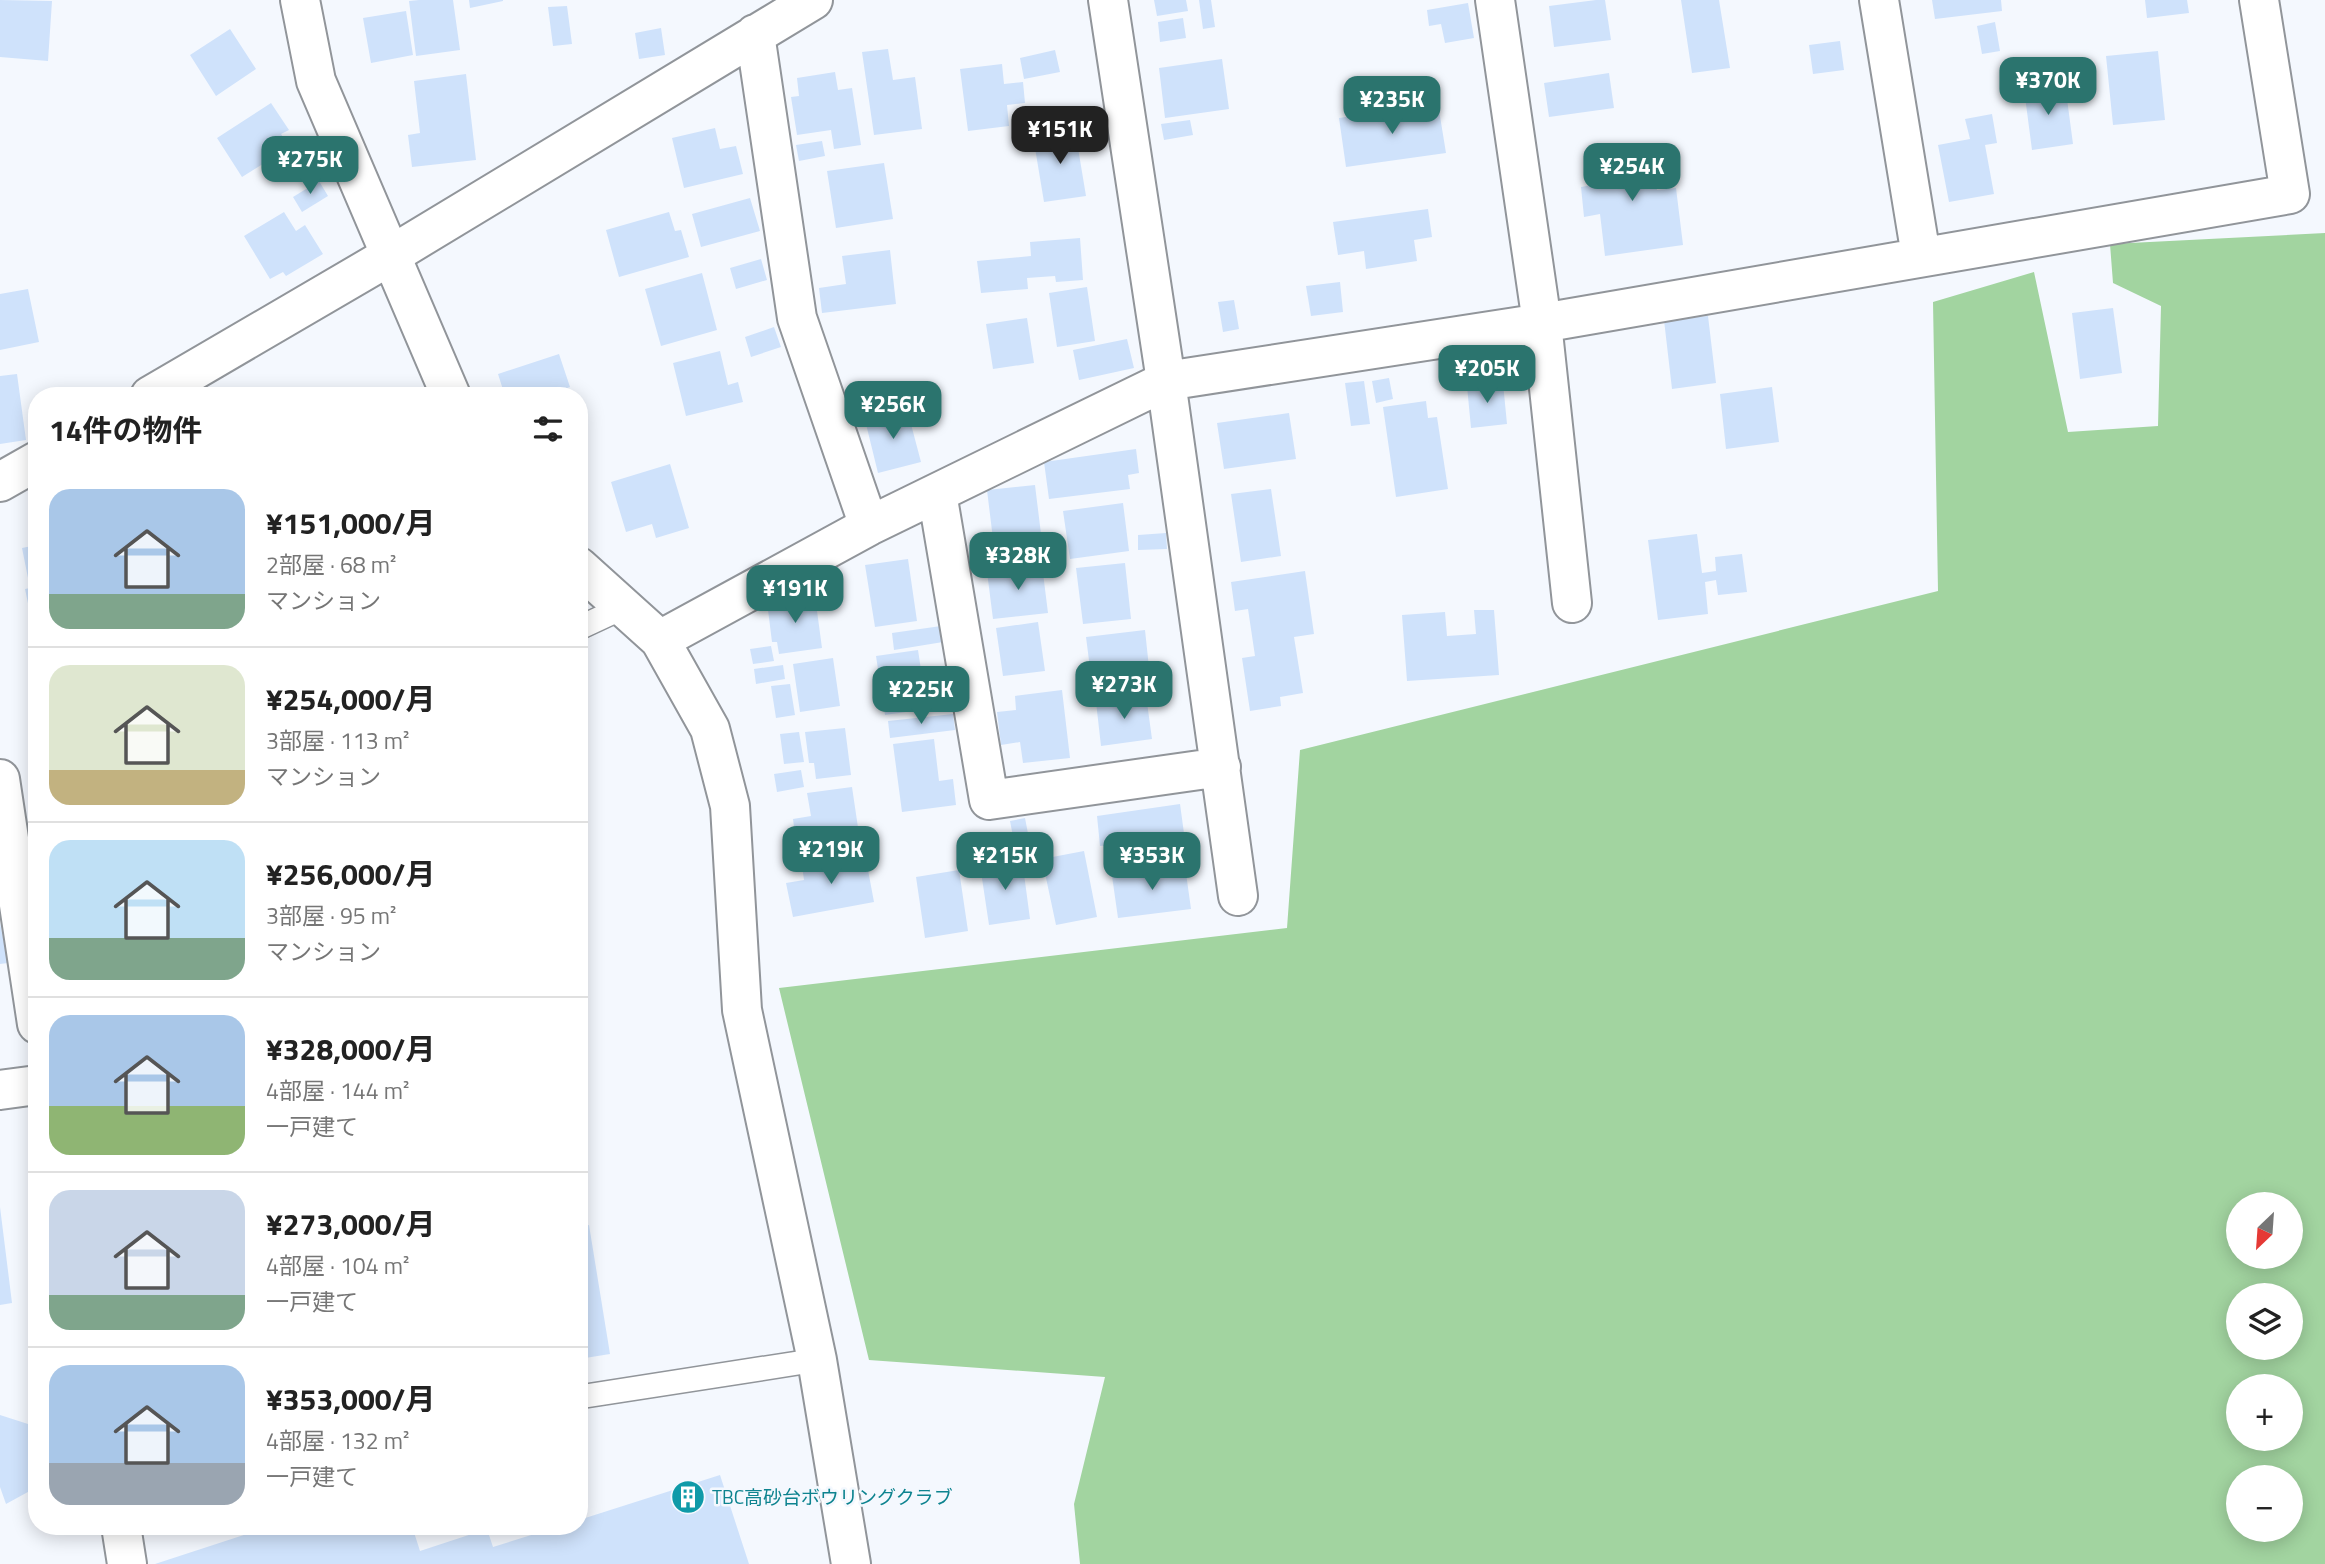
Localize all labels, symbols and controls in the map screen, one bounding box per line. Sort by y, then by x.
pin: ¥370K [1999,58,2097,117]
text: ¥370K [2015,62,2081,97]
pin: ¥235K [1343,76,1441,136]
text: ¥235K [1359,81,1425,116]
pin: ¥151K [1011,106,1109,166]
text: ¥151K [1027,111,1093,146]
pin: ¥275K [261,136,359,196]
text: ¥275K [277,141,343,176]
pin: ¥254K [1583,144,1681,203]
text: ¥254K [1599,148,1665,183]
pin: ¥205K [1438,346,1536,405]
text: ¥205K [1454,350,1520,385]
pin: ¥256K [844,382,942,441]
text: ¥256K [860,386,926,421]
text: 14件の物件 [49,407,203,453]
icon: filters [529,410,567,448]
text: ¥151,000/月 [266,500,435,546]
icon: home [105,517,189,601]
pin: ¥328K [969,532,1067,592]
text: ¥328K [985,537,1051,572]
text: 2部屋 · 68 m² [266,547,396,582]
pin: ¥191K [746,566,844,625]
text: ¥191K [762,570,828,605]
text: マンション [266,583,381,618]
pin: ¥273K [1075,662,1173,721]
pin: ¥225K [872,666,970,726]
text: ¥273K [1091,666,1157,701]
text: ¥225K [888,671,954,706]
text: ¥254,000/月 [266,676,435,722]
icon: home [105,693,189,777]
text: 3部屋 · 113 m² [266,723,409,758]
text: マンション [266,759,381,794]
pin: ¥219K [782,826,880,886]
text: ¥219K [798,831,864,866]
pin: ¥215K [956,832,1054,892]
pin: ¥353K [1103,832,1201,892]
text: ¥215K [972,837,1038,872]
text: ¥353K [1119,837,1185,872]
text: ¥256,000/月 [266,851,435,897]
icon: home [105,868,189,952]
text: 3部屋 · 95 m² [266,898,396,933]
text: マンション [266,934,381,969]
text: ¥328,000/月 [266,1026,435,1072]
icon: home [105,1043,189,1127]
text: 4部屋 · 144 m² [266,1073,409,1108]
text: 一戸建て [266,1109,358,1144]
north arrow [2226,1192,2303,1269]
map controls [2226,1192,2303,1542]
text: ¥273,000/月 [266,1201,435,1247]
icon: home [105,1218,189,1302]
text: 4部屋 · 104 m² [266,1248,409,1283]
button: layers [2226,1283,2303,1360]
text: 一戸建て [266,1284,358,1319]
button: + [2226,1374,2303,1451]
text: ¥353,000/月 [266,1376,435,1422]
icon: home [105,1393,189,1477]
text: 4部屋 · 132 m² [266,1423,409,1458]
text: 一戸建て [266,1459,358,1494]
button: − [2226,1465,2303,1542]
building icon: TBC高砂台ボウリングクラブ [669,1478,707,1516]
place label: TBC高砂台ボウリングクラブ [712,1482,953,1511]

